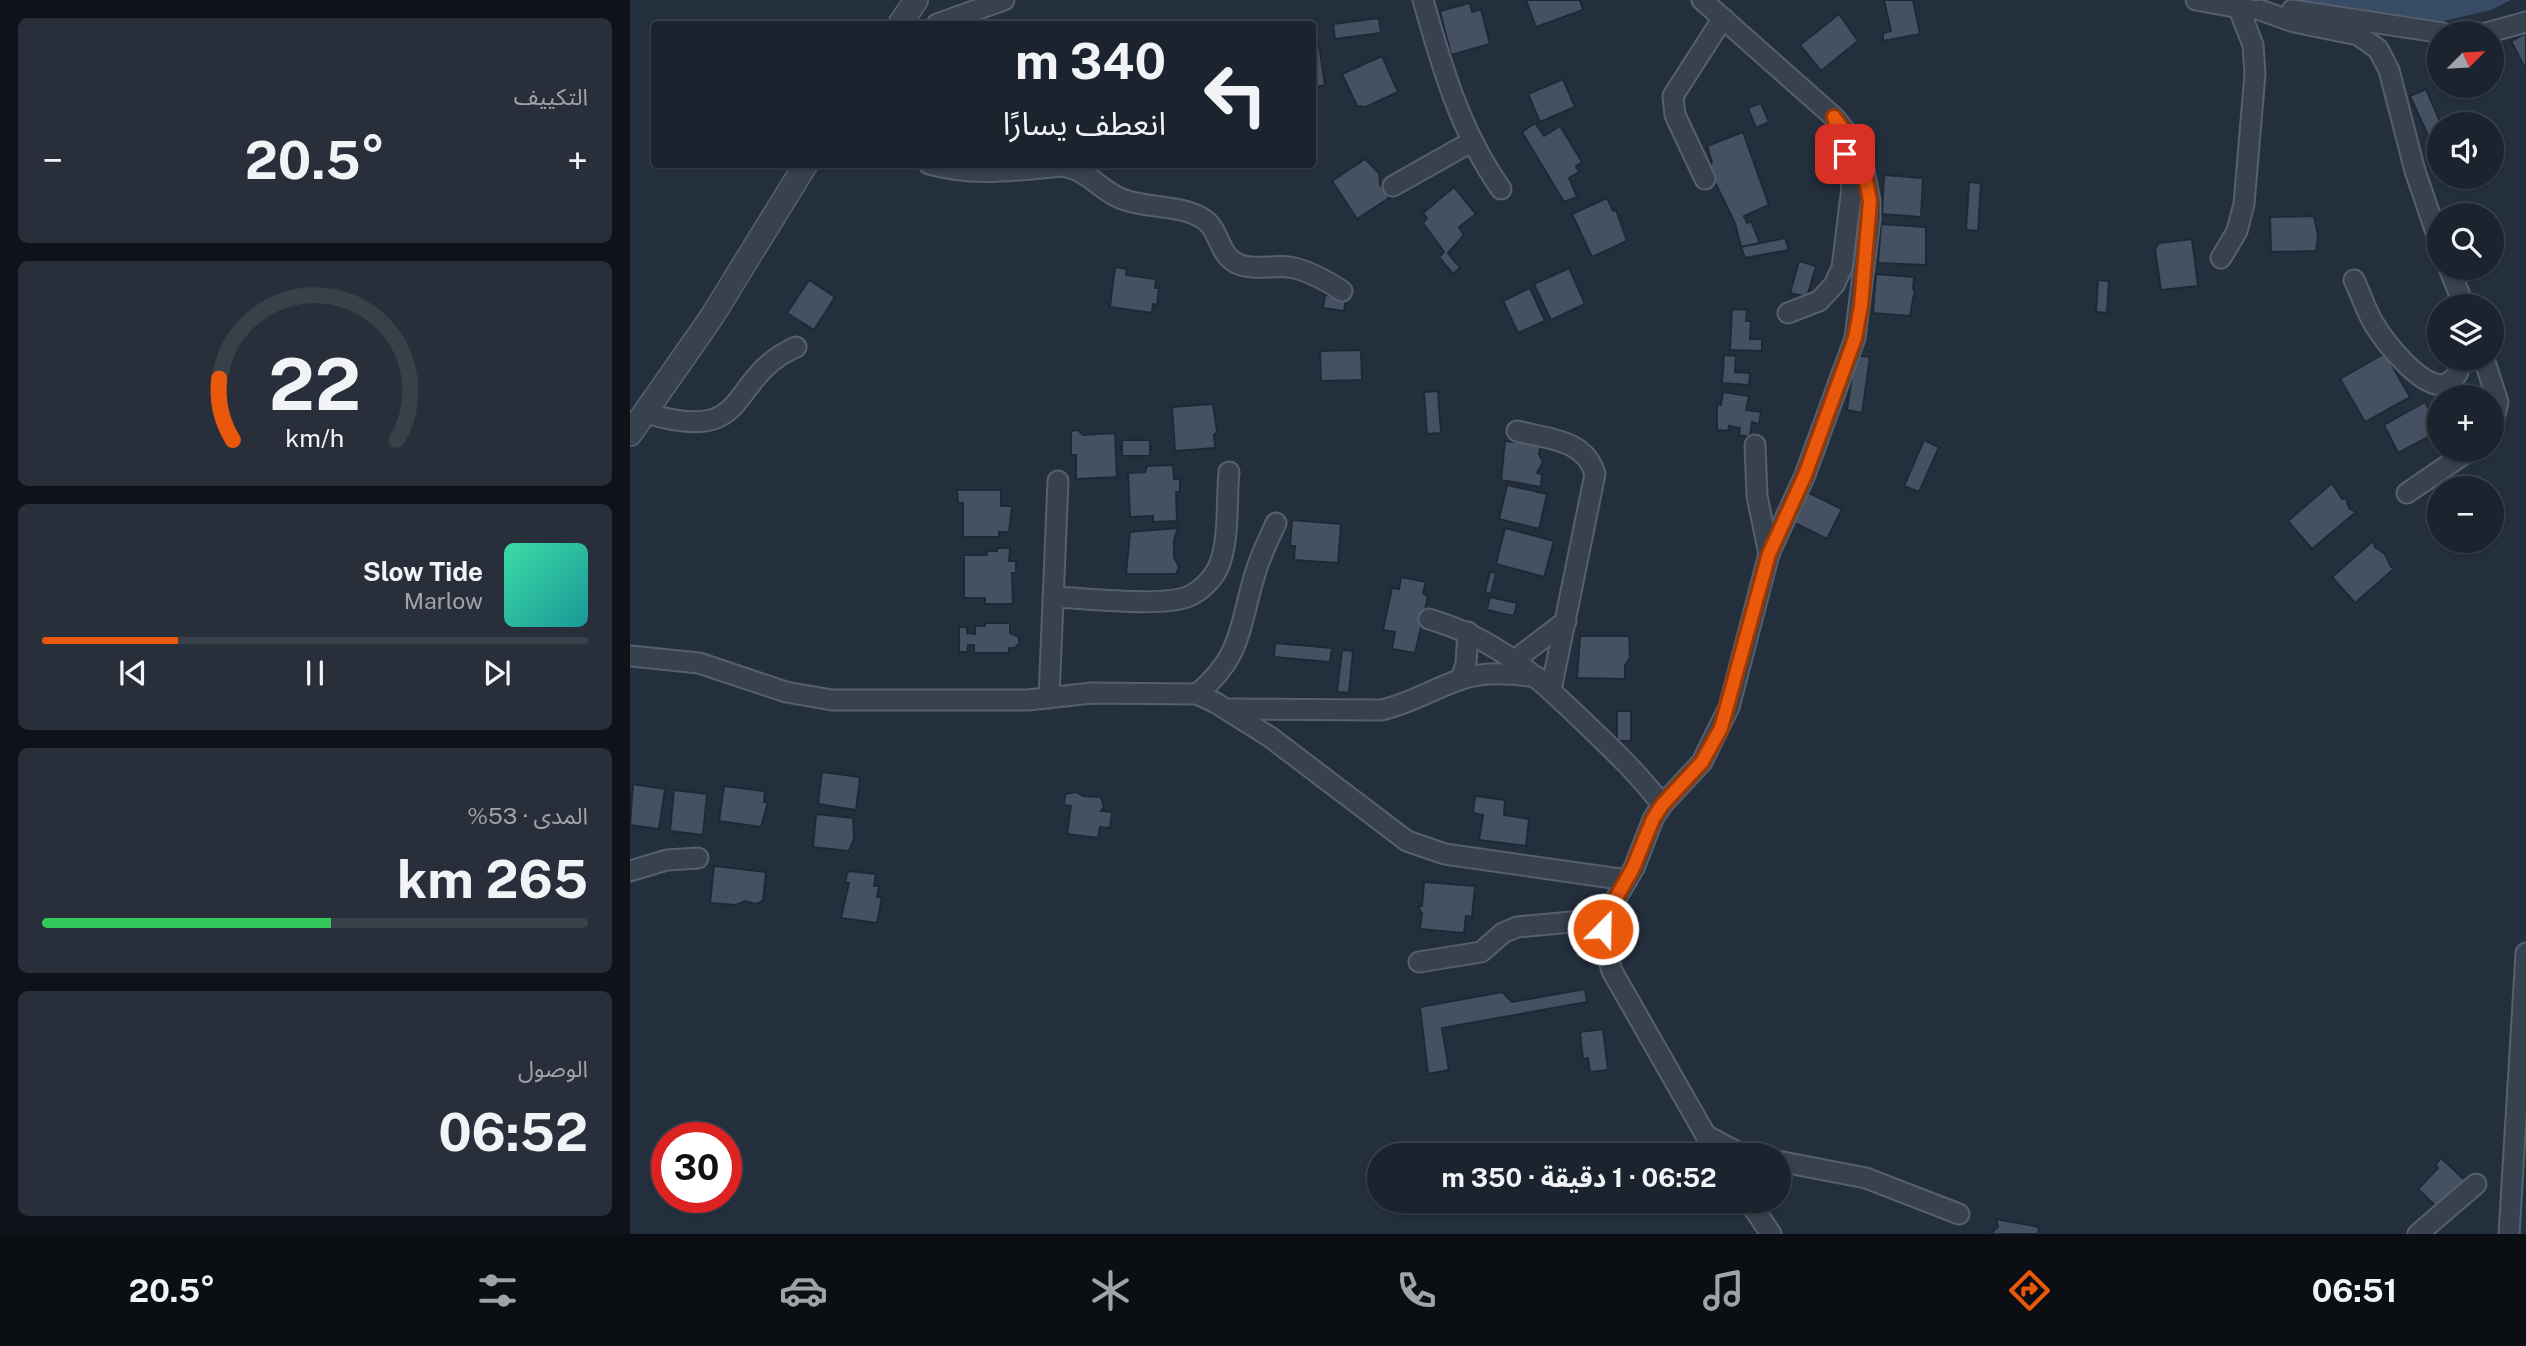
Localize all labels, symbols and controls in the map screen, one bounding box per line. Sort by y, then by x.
north arrow [2427,21,2504,98]
map controls [2427,21,2504,553]
text: 340 m [1015,32,1166,90]
icon: left [1190,49,1281,140]
text: التكييف [514,83,588,110]
text: انعطف يسارًا [1003,105,1166,142]
button: sound [2427,112,2504,189]
pin [1815,124,1875,184]
text: 20.5° [245,130,385,191]
icon: arrive [1826,135,1864,173]
text: − [42,138,63,183]
text: + [567,138,588,183]
button: search [2427,203,2504,280]
button: layers [2427,294,2504,371]
text: 22 [269,341,361,426]
button: + [2427,385,2504,462]
text: km/h [286,423,344,453]
button: − [2427,476,2504,553]
text: Slow Tide [363,556,483,587]
text: Marlow [404,587,483,614]
icon: previous [114,654,152,692]
icon: pause [296,654,334,692]
icon: next [478,654,516,692]
text: المدى · 53% [467,802,588,829]
text: 265 km [397,849,588,910]
position arrow [1566,892,1640,966]
text: الوصول [518,1055,588,1082]
text: 06:52 [438,1102,588,1163]
speed limit sign: 30 [651,1122,742,1213]
text: 06:52 · 1 دقيقة · 350 m [1442,1162,1716,1193]
icon: filters [473,1266,522,1315]
icon: car [779,1266,828,1315]
icon: climate [1086,1266,1135,1315]
icon: phone [1392,1266,1441,1315]
icon: music [1699,1266,1748,1315]
icon: directions [2005,1266,2054,1315]
text: 20.5° [129,1272,215,1309]
text: 06:51 [2312,1272,2397,1309]

